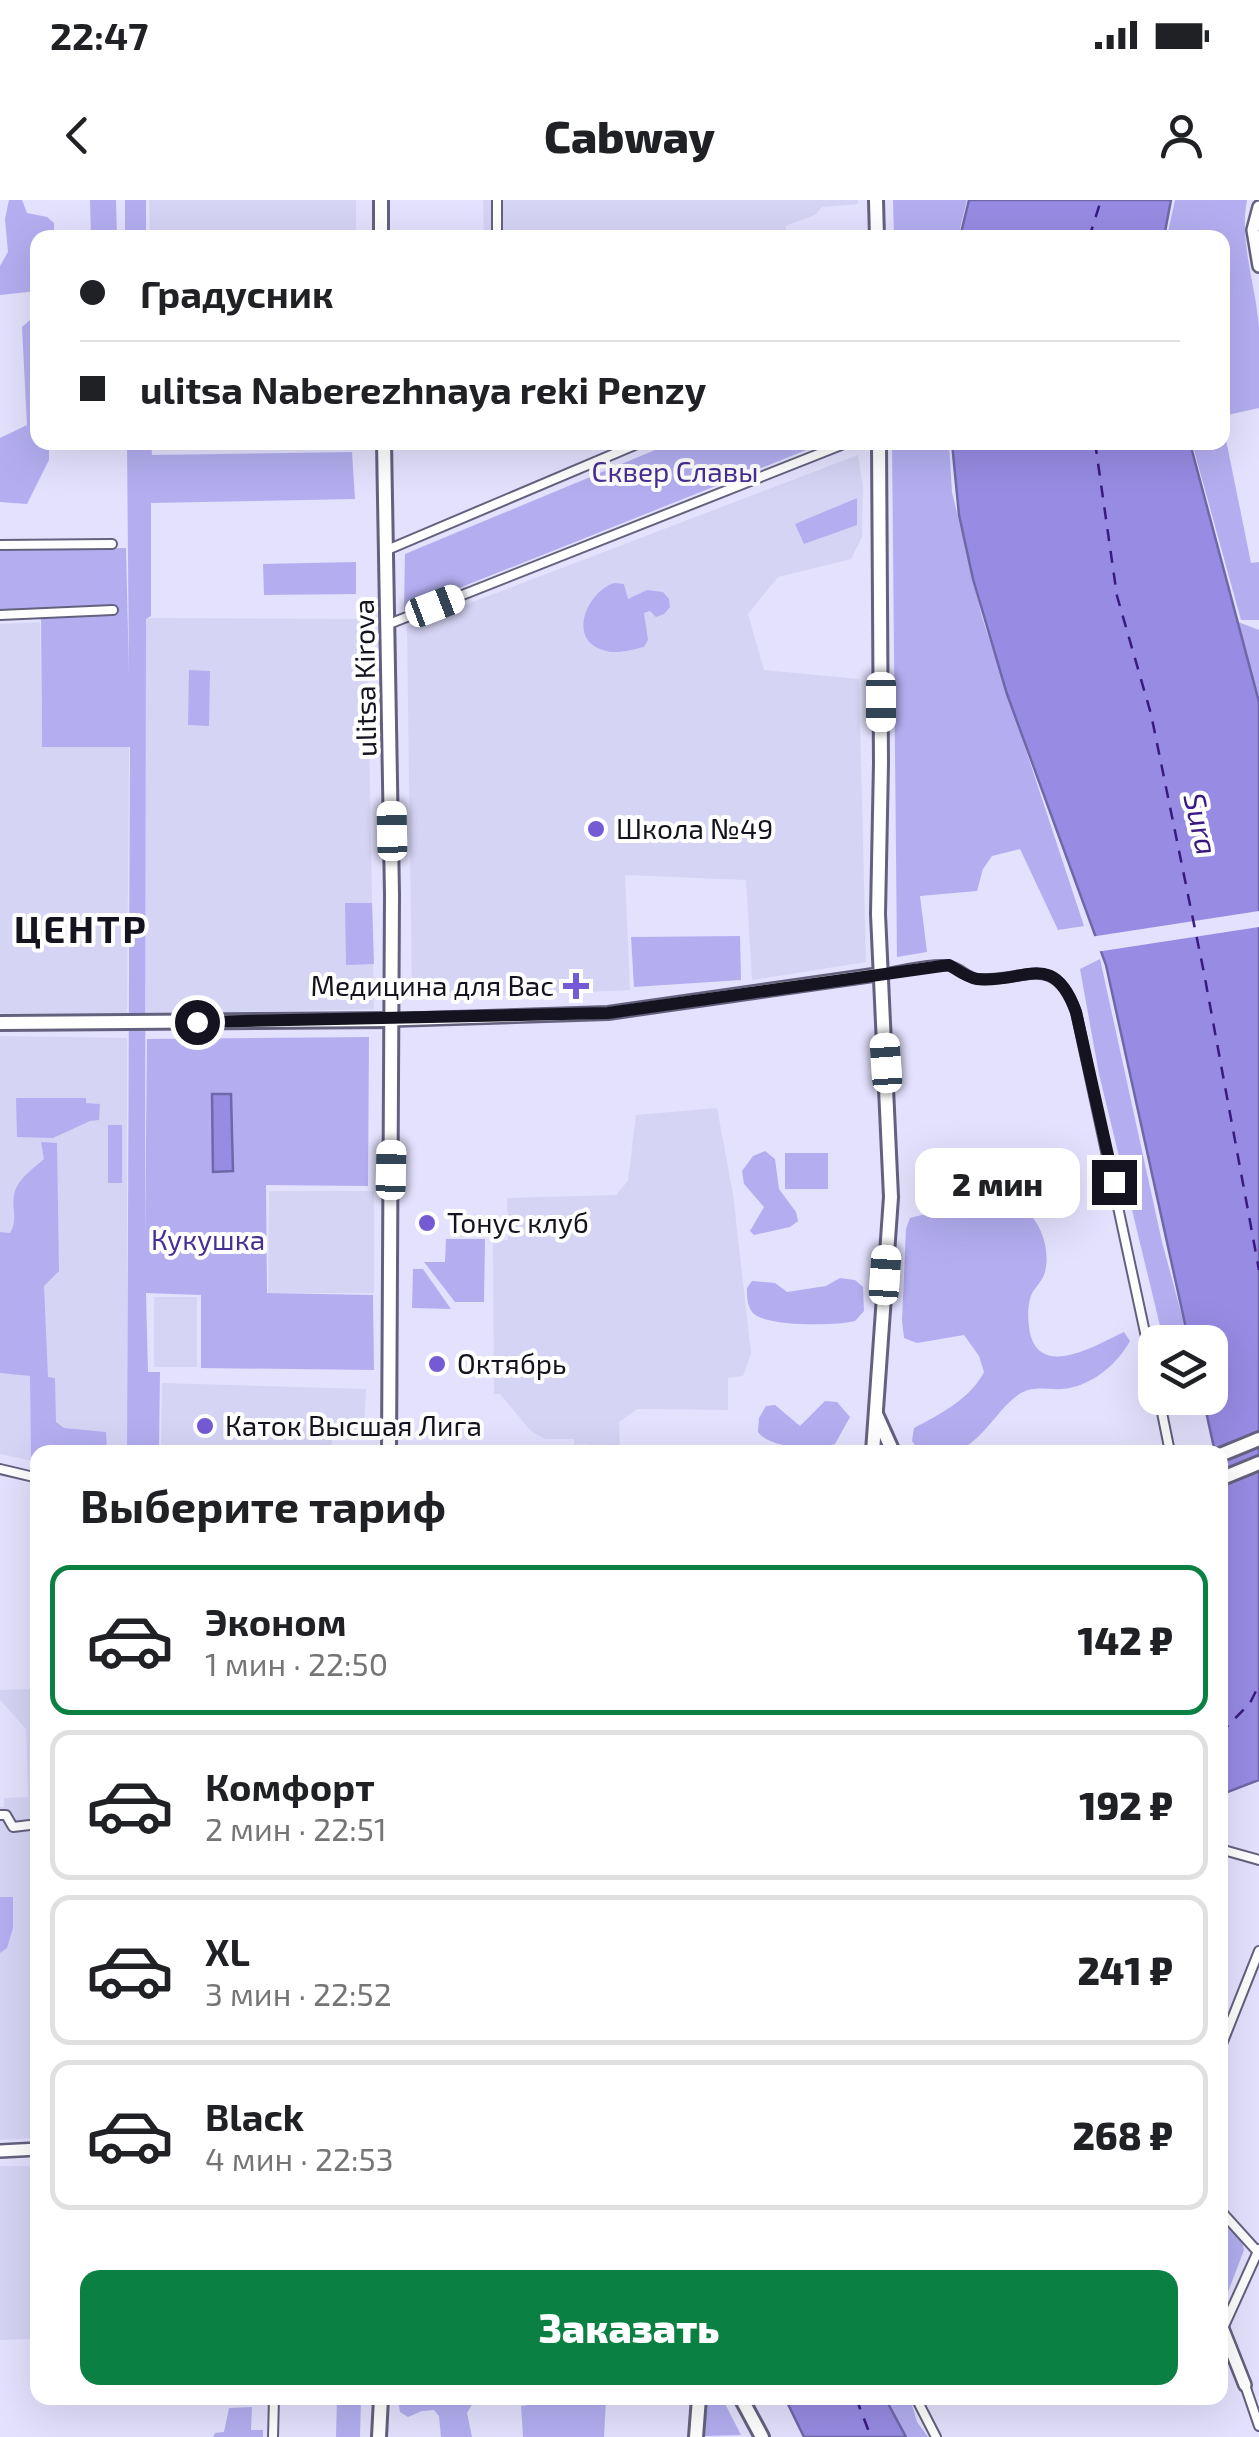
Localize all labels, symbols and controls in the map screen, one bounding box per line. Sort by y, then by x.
text: 22:47 [50,12,148,58]
icon: back [50,108,105,163]
text: Cabway [544,108,715,162]
icon: person [1154,108,1209,163]
text: Градусник [140,270,334,316]
text: ulitsa Naberezhnaya reki Penzy [140,366,706,412]
park label: Сквер Славы [592,454,759,488]
car [402,581,468,631]
street label: ulitsa Kirova [346,599,382,757]
car [866,672,896,732]
water label: Sura [1177,789,1227,858]
car [376,801,408,861]
place label: Школа №49 [616,811,773,845]
marker: Школа №49 [585,818,607,840]
district label: ЦЕНТР [14,905,148,951]
place label: Медицина для Вас [310,968,554,1002]
marker: Медицина для Вас [563,973,589,999]
route start [175,1000,220,1045]
car [869,1032,903,1094]
car [375,1140,407,1200]
callout: 2 мин [914,1147,1079,1217]
route end [1092,1160,1137,1205]
text: 2 мин [952,1164,1043,1202]
place label: Тонус клуб [447,1205,589,1239]
marker: Тонус клуб [416,1212,438,1234]
park label: Кукушка [151,1222,265,1256]
car [868,1244,902,1306]
map controls [1138,1325,1228,1415]
button: layers [1138,1325,1228,1415]
place label: Октябрь [457,1346,566,1380]
marker: Октябрь [426,1353,448,1375]
place label: Каток Высшая Лига [225,1408,482,1442]
marker: Каток Высшая Лига [194,1415,216,1437]
text: Выберите тариф [80,1478,446,1532]
icon: car [85,1595,175,1685]
text: Эконом [205,1598,347,1644]
text: 142 ₽ [1077,1617,1173,1663]
text: 1 мин · 22:50 [205,1644,388,1682]
icon: car [85,1760,175,1850]
text: Комфорт [205,1763,375,1809]
text: 192 ₽ [1079,1782,1173,1828]
text: 2 мин · 22:51 [205,1809,387,1847]
icon: car [85,1925,175,2015]
text: XL [205,1928,250,1974]
text: 241 ₽ [1077,1947,1173,1993]
text: 3 мин · 22:52 [205,1974,392,2012]
icon: car [85,2090,175,2180]
text: Black [205,2093,304,2139]
text: 268 ₽ [1072,2112,1173,2158]
text: 4 мин · 22:53 [205,2139,393,2177]
button: Заказать [80,2270,1178,2385]

